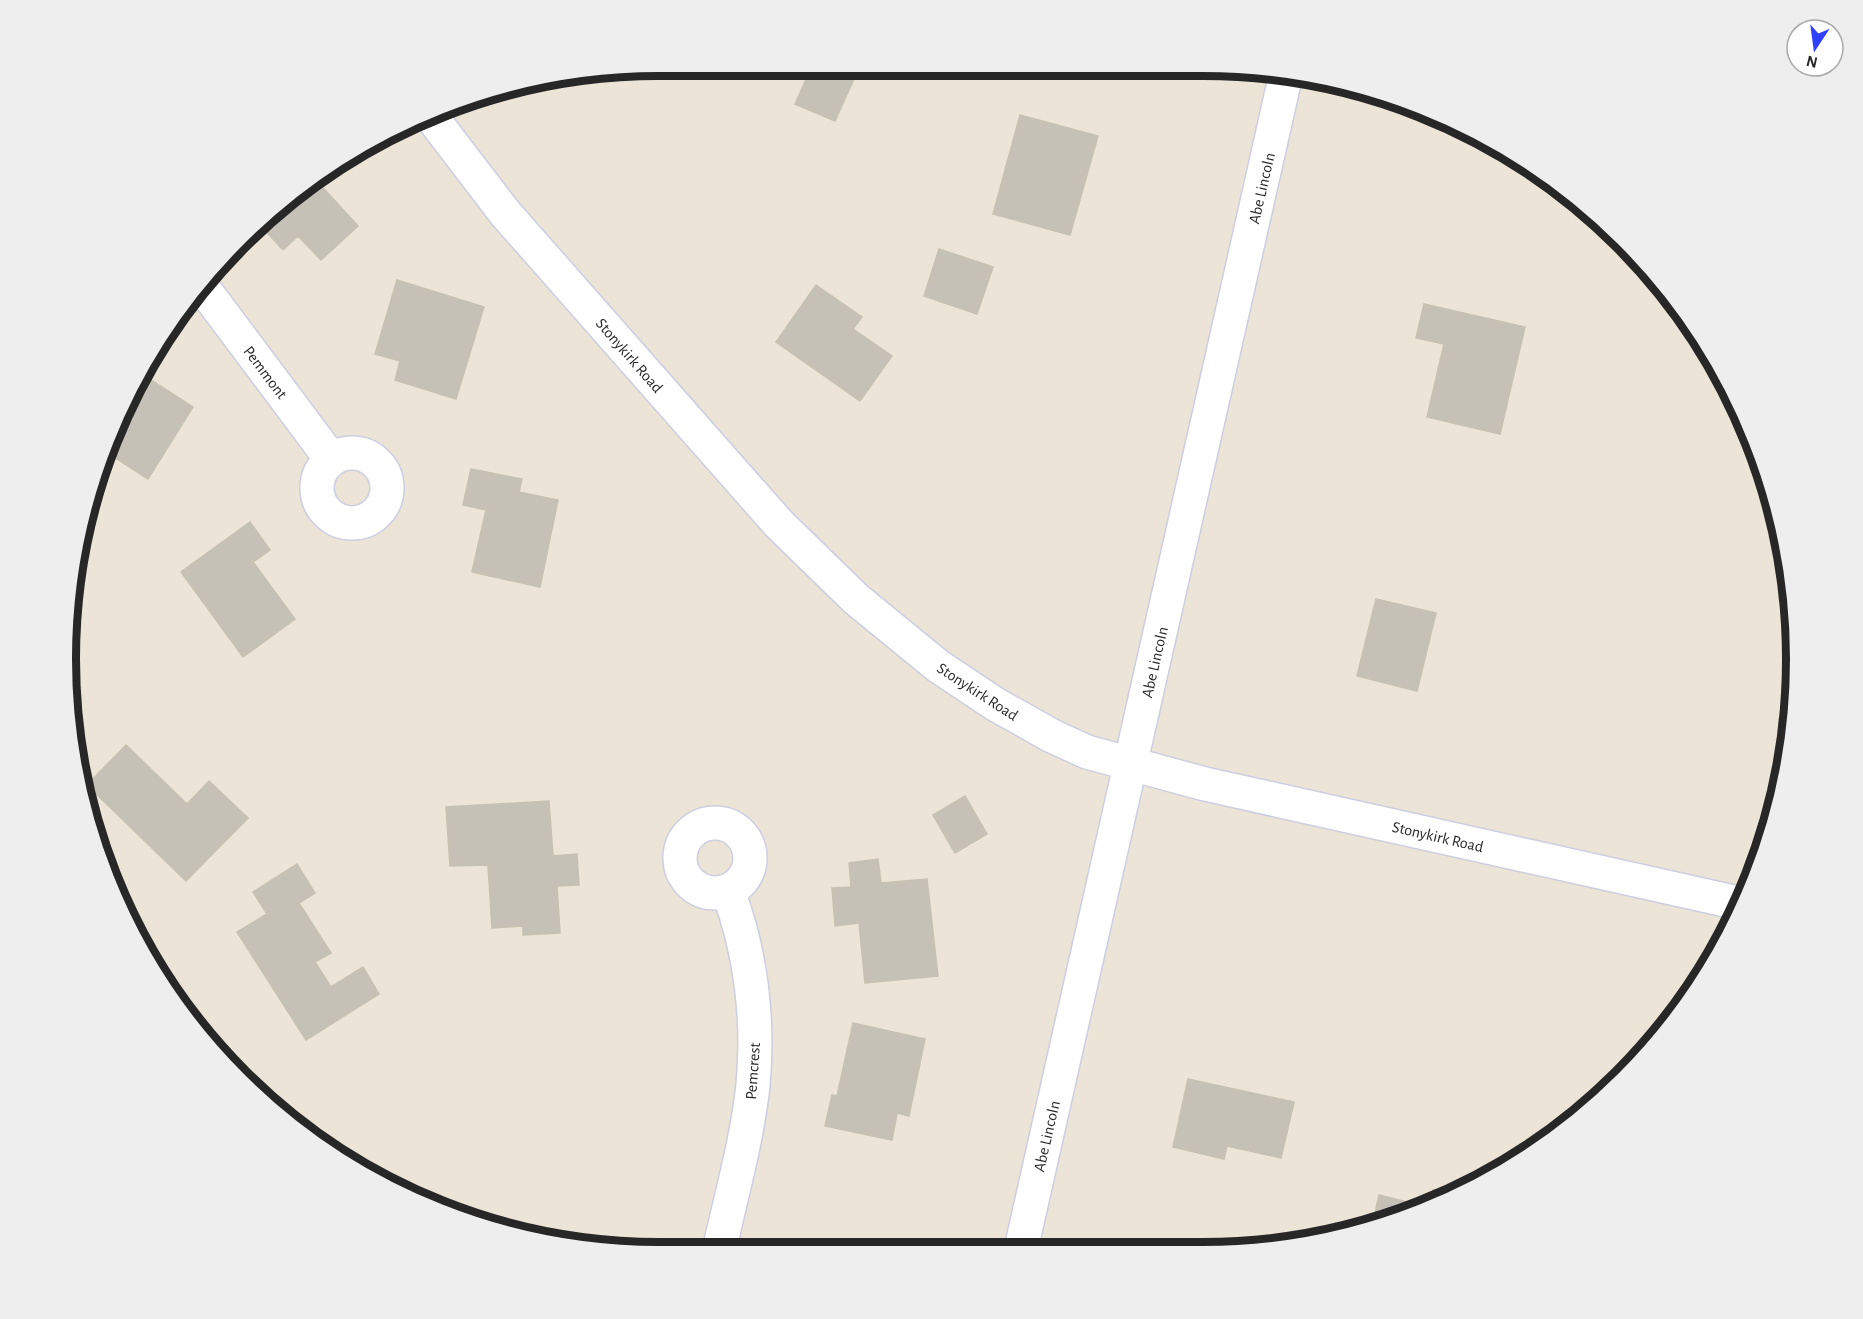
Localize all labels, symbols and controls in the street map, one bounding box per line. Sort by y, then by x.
north arrow [1785,18,1845,78]
text: N [1805,53,1819,71]
street label: Abe Lincoln [1246,151,1278,225]
street label: Stonykirk Road [592,315,666,397]
street label: Pemmont [240,343,290,402]
street label: Abe Lincoln [1139,625,1171,699]
street label: Stonykirk Road [934,660,1021,725]
street label: Stonykirk Road [1390,819,1485,856]
street label: Pemcrest [743,1042,763,1100]
street label: Abe Lincoln [1031,1099,1063,1173]

